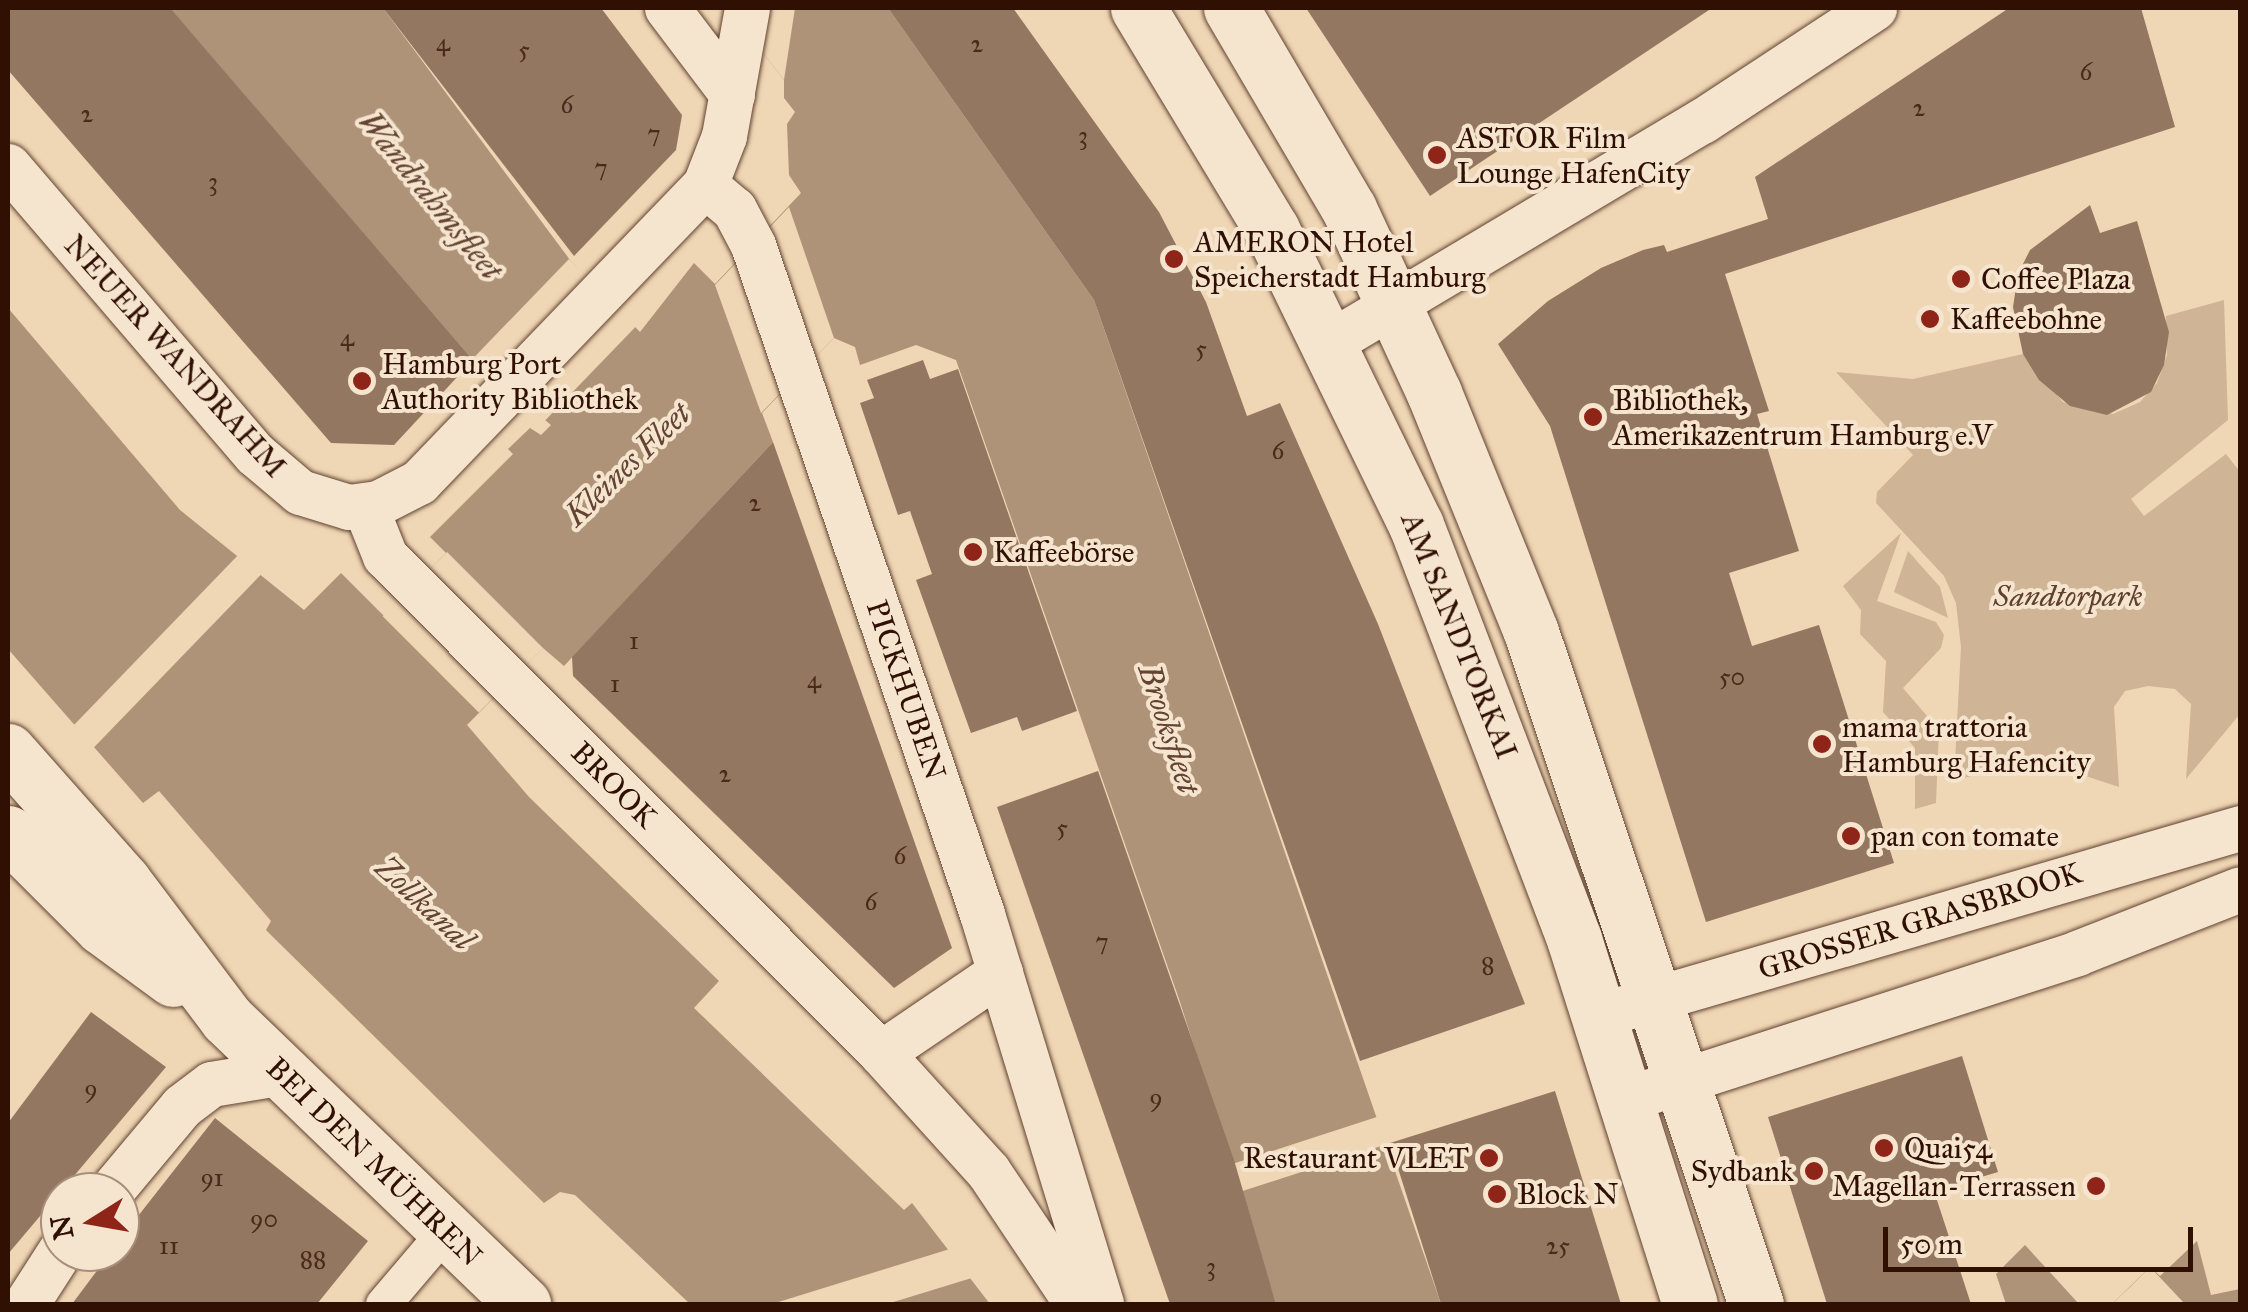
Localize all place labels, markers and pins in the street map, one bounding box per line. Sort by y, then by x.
place label: ASTOR Film Lounge HafenCity [1457,120,1690,190]
marker: ASTOR Film Lounge HafenCity [1426,144,1448,166]
place label: AMERON Hotel Speicherstadt Hamburg [1194,224,1486,294]
marker: AMERON Hotel Speicherstadt Hamburg [1163,248,1185,270]
place label: Coffee Plaza [1981,261,2131,297]
marker: Coffee Plaza [1950,268,1972,290]
place label: Kaffeebohne [1950,301,2102,337]
marker: Kaffeebohne [1919,308,1941,330]
place label: Hamburg Port Authority Bibliothek [382,346,638,416]
marker: Hamburg Port Authority Bibliothek [351,370,373,392]
place label: Bibliothek, Amerikazentrum Hamburg e.V [1613,382,1993,452]
marker: Bibliothek, Amerikazentrum Hamburg e.V [1582,406,1604,428]
place label: Kaffeebörse [993,534,1134,570]
marker: Kaffeebörse [962,541,984,563]
place label: mama trattoria Hamburg Hafencity [1842,709,2090,780]
marker: mama trattoria Hamburg Hafencity [1811,733,1833,755]
place label: pan con tomate [1871,818,2059,854]
marker: pan con tomate [1840,825,1862,847]
place label: Quai54 [1904,1130,1992,1166]
marker: Quai54 [1873,1137,1895,1159]
place label: Restaurant VLET [1243,1140,1469,1176]
marker: Restaurant VLET [1478,1147,1500,1169]
place label: Sydbank [1691,1153,1794,1189]
marker: Sydbank [1803,1160,1825,1182]
place label: Magellan-Terrassen [1832,1168,2076,1204]
marker: Magellan-Terrassen [2085,1175,2107,1197]
place label: Block N [1517,1176,1619,1212]
marker: Block N [1486,1183,1508,1205]

